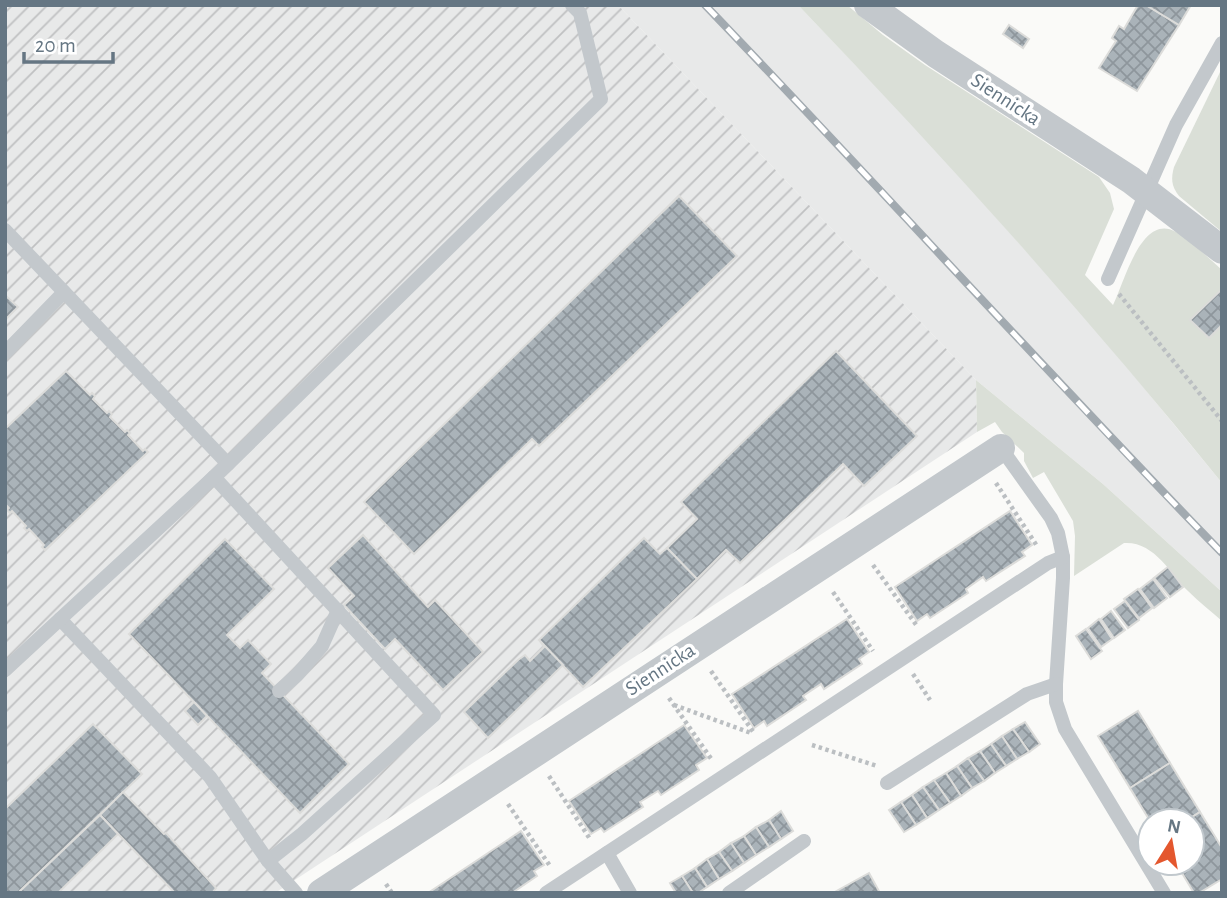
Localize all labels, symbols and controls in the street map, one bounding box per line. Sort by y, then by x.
scale bar [24,21,114,65]
text: 20 m [35,35,76,56]
street label: Siennicka [967,69,1044,130]
street label: Siennicka [622,639,699,700]
north arrow [1136,807,1206,877]
text: N [1166,816,1182,837]

